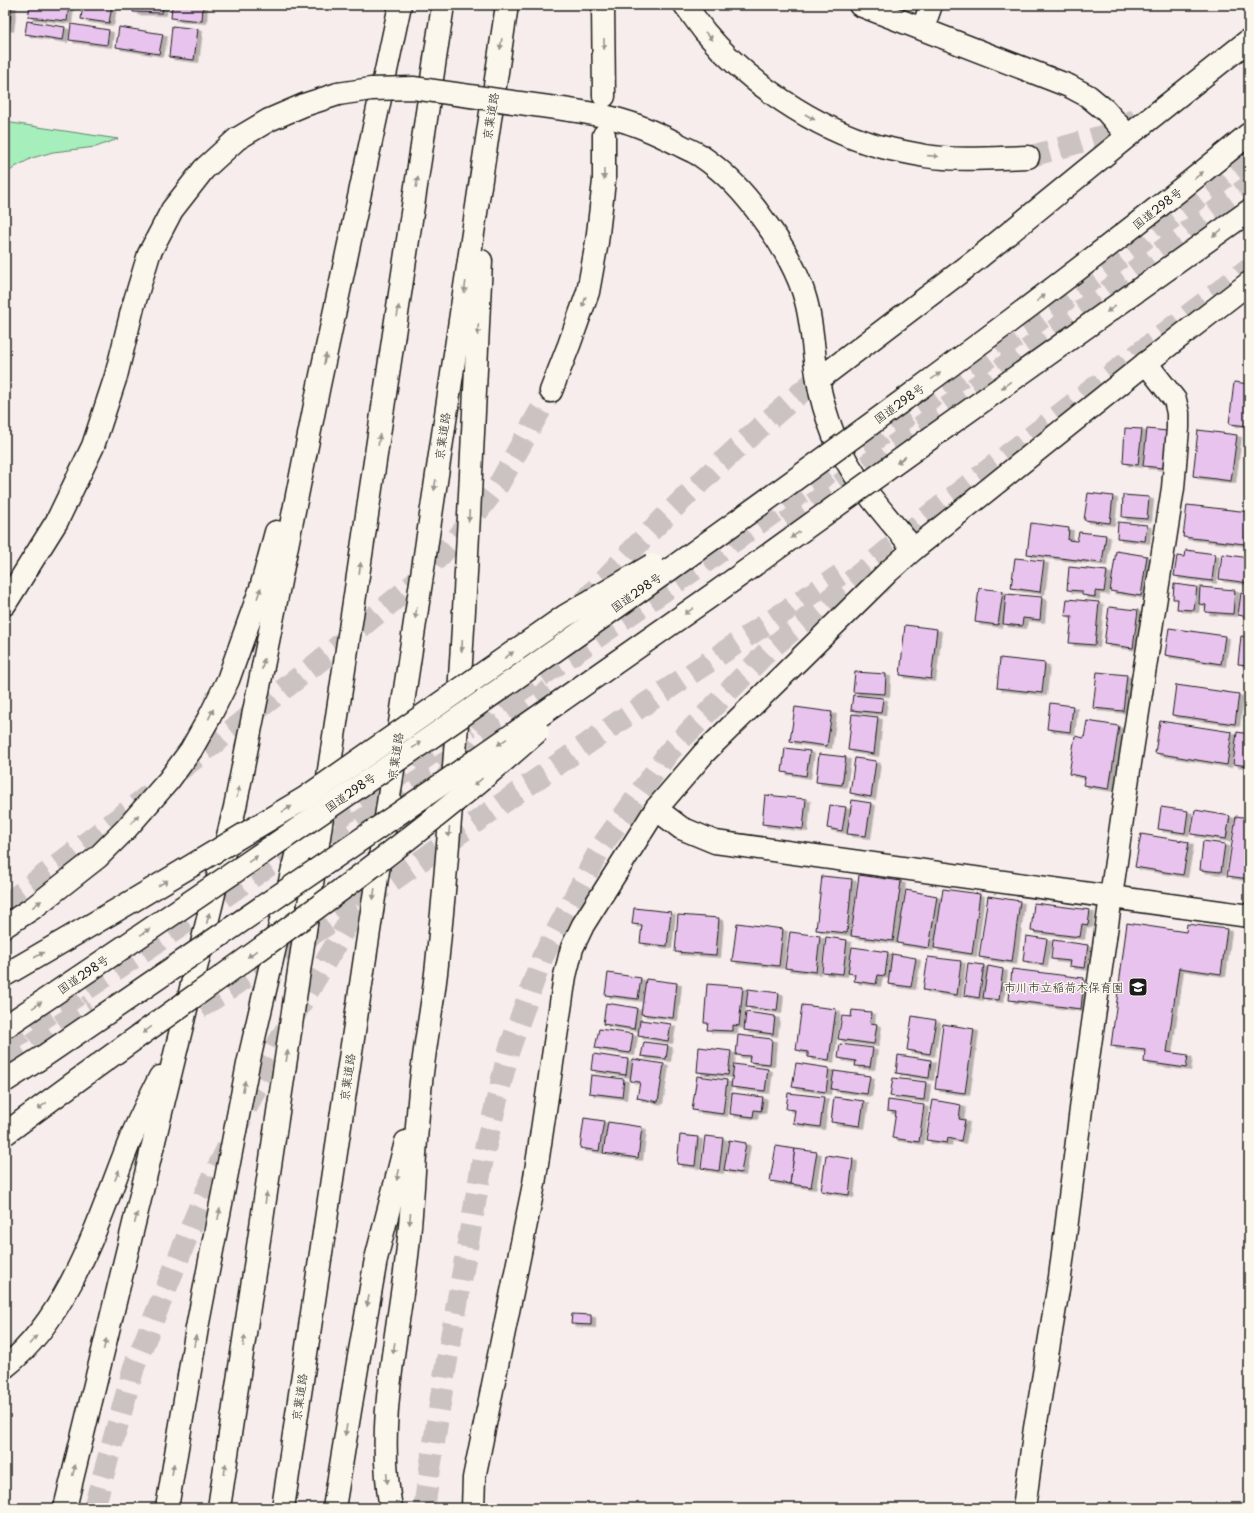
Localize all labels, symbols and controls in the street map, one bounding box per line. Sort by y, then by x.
one-way arrow [704,31,714,41]
one-way arrow [498,37,504,50]
one-way arrow [601,38,607,51]
street label: 京葉道路 [477,91,503,141]
one-way arrow [804,113,816,120]
one-way arrow [926,153,939,160]
one-way arrow [601,168,607,181]
one-way arrow [1193,171,1204,180]
one-way arrow [414,176,420,188]
street label: 国道298号 [1128,183,1186,233]
one-way arrow [1212,229,1222,237]
one-way arrow [462,281,468,293]
one-way arrow [1035,294,1046,302]
one-way arrow [581,297,587,309]
one-way arrow [395,305,401,317]
one-way arrow [1106,305,1116,313]
one-way arrow [475,324,481,337]
one-way arrow [322,352,328,365]
one-way arrow [931,371,942,380]
street label: 国道298号 [870,378,928,428]
one-way arrow [1000,380,1011,389]
street label: 京葉道路 [430,411,454,461]
one-way arrow [376,433,382,446]
one-way arrow [895,456,906,464]
one-way arrow [432,479,438,491]
one-way arrow [466,510,473,522]
one-way arrow [790,531,800,539]
one-way arrow [357,562,363,574]
street label: 国道298号 [607,568,665,616]
one-way arrow [256,587,262,599]
one-way arrow [413,607,419,619]
one-way arrow [684,607,694,615]
one-way arrow [458,640,465,652]
one-way arrow [504,652,514,660]
one-way arrow [261,658,267,671]
one-way arrow [208,708,214,720]
street label: 京葉道路 [383,731,407,781]
one-way arrow [497,738,508,746]
one-way arrow [412,741,422,749]
street label: 国道298号 [321,768,379,816]
one-way arrow [473,777,484,786]
one-way arrow [236,786,242,798]
one-way arrow [281,805,292,812]
one-way arrow [130,814,139,823]
one-way arrow [446,825,452,838]
one-way arrow [247,855,258,863]
one-way arrow [157,879,169,886]
one-way arrow [371,888,377,900]
one-way arrow [32,900,43,908]
one-way arrow [205,912,211,925]
one-way arrow [140,928,150,936]
street label: 国道298号 [53,950,113,998]
one-way arrow [247,950,258,958]
one-way arrow [33,952,45,959]
school or university icon: 市川市立稲荷木保育園 [1127,976,1149,998]
place label: 市川市立稲荷木保育園 [1004,978,1124,996]
one-way arrow [32,1001,43,1009]
one-way arrow [142,1026,153,1035]
one-way arrow [284,1050,290,1062]
street label: 京葉道路 [335,1052,359,1102]
one-way arrow [241,1080,247,1092]
one-way arrow [36,1102,47,1110]
one-way arrow [114,1168,120,1180]
one-way arrow [394,1169,400,1181]
one-way arrow [263,1192,269,1204]
one-way arrow [216,1207,222,1220]
one-way arrow [133,1211,139,1224]
one-way arrow [407,1213,413,1225]
one-way arrow [365,1295,371,1308]
one-way arrow [28,1335,38,1345]
one-way arrow [192,1335,198,1347]
one-way arrow [241,1335,247,1347]
one-way arrow [102,1338,108,1350]
one-way arrow [391,1342,397,1354]
street label: 京葉道路 [287,1372,311,1422]
one-way arrow [343,1423,349,1436]
one-way arrow [170,1463,176,1476]
one-way arrow [222,1463,228,1476]
one-way arrow [72,1464,78,1476]
one-way arrow [384,1472,390,1485]

